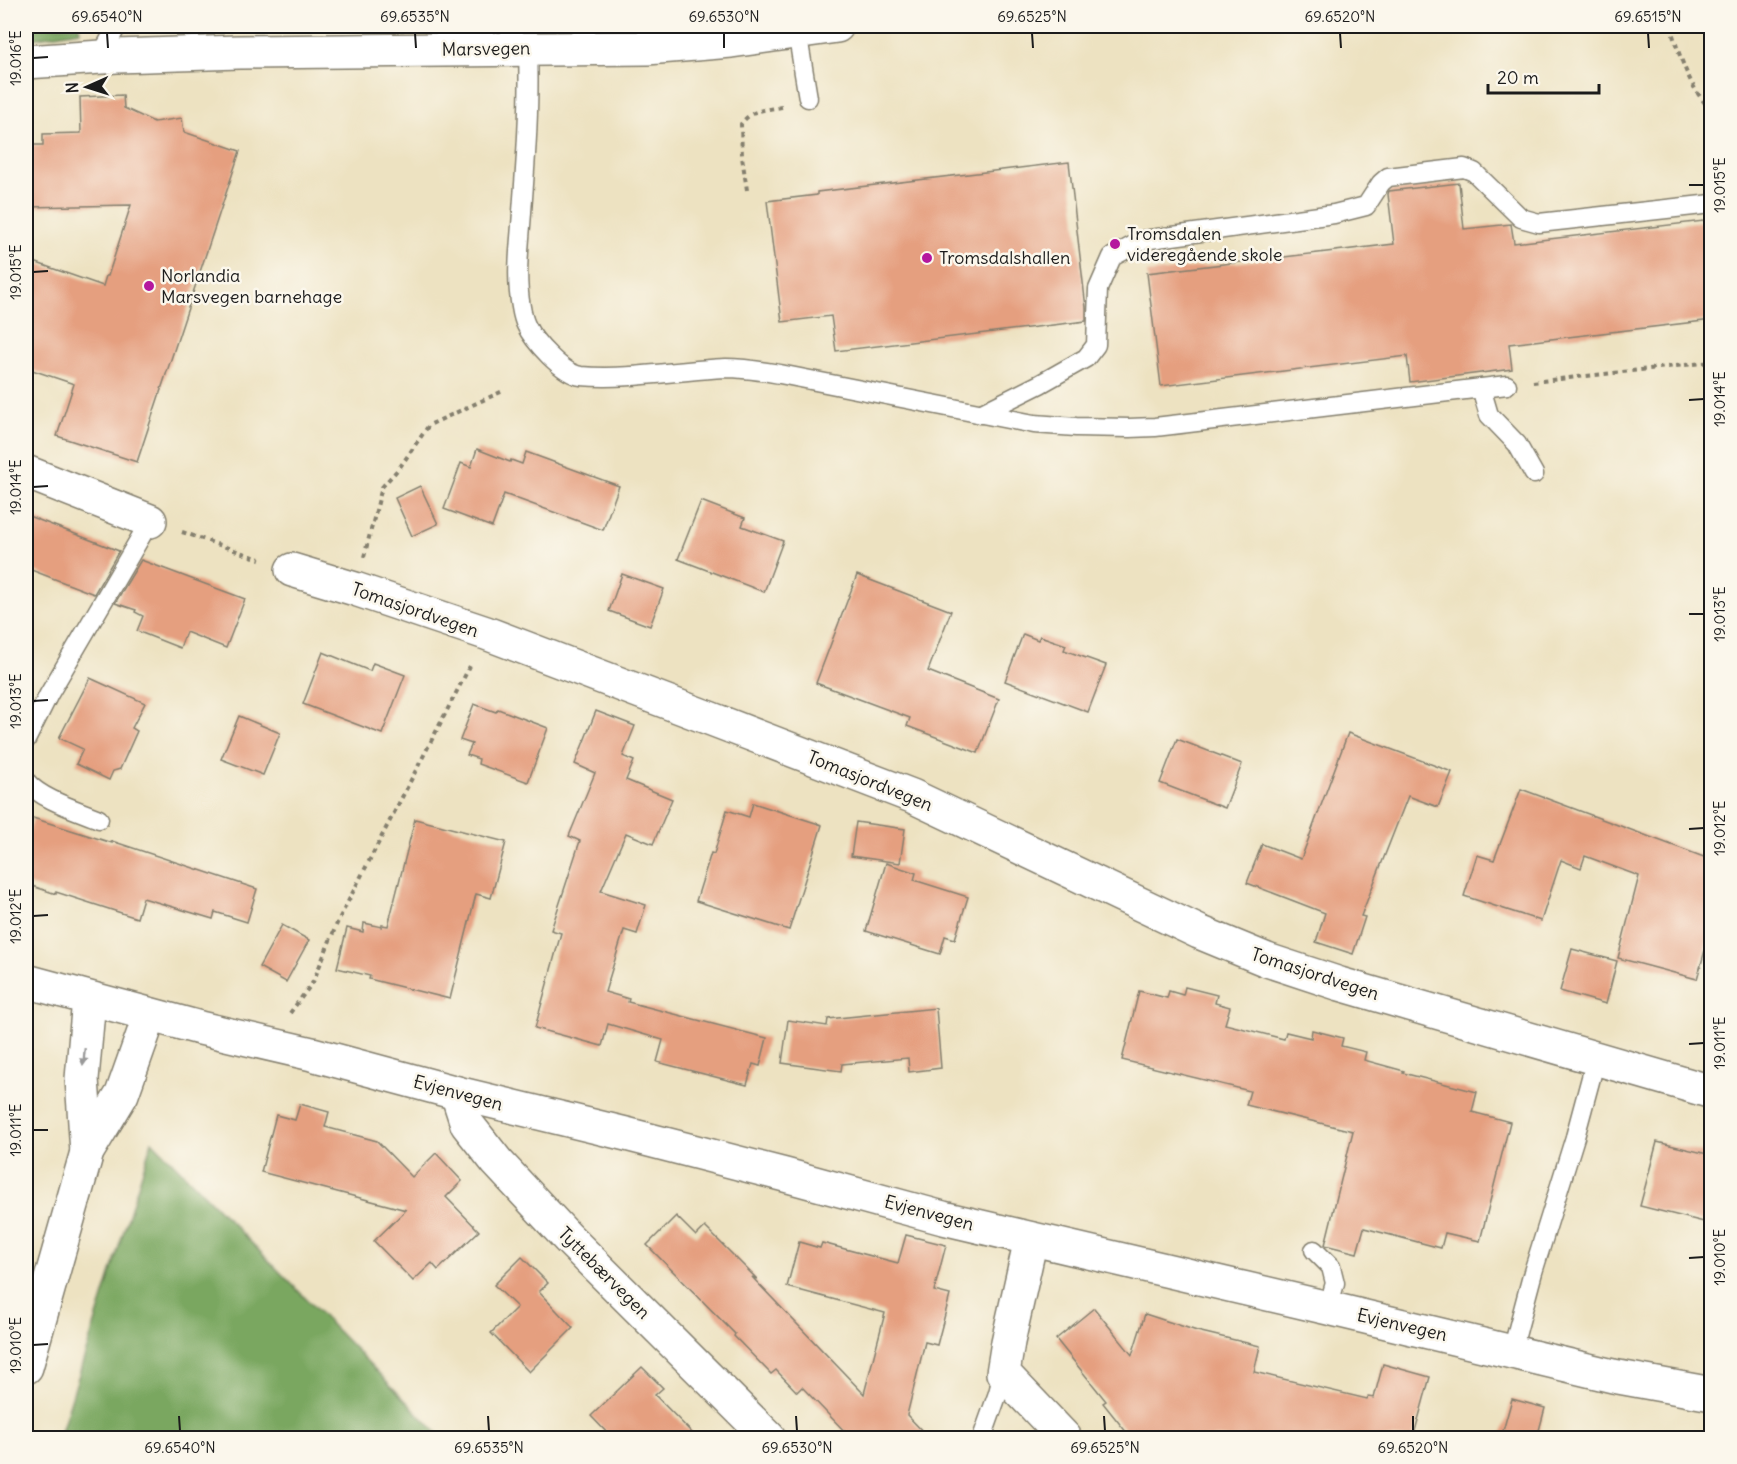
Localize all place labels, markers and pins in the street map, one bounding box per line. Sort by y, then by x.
place label: Tromsdalen videregående skole [1127,222,1282,266]
marker: Tromsdalen videregående skole [1108,237,1122,251]
place label: Tromsdalshallen [939,246,1070,269]
marker: Tromsdalshallen [920,251,934,265]
place label: Norlandia Marsvegen barnehage [161,264,342,308]
marker: Norlandia Marsvegen barnehage [142,279,156,293]

